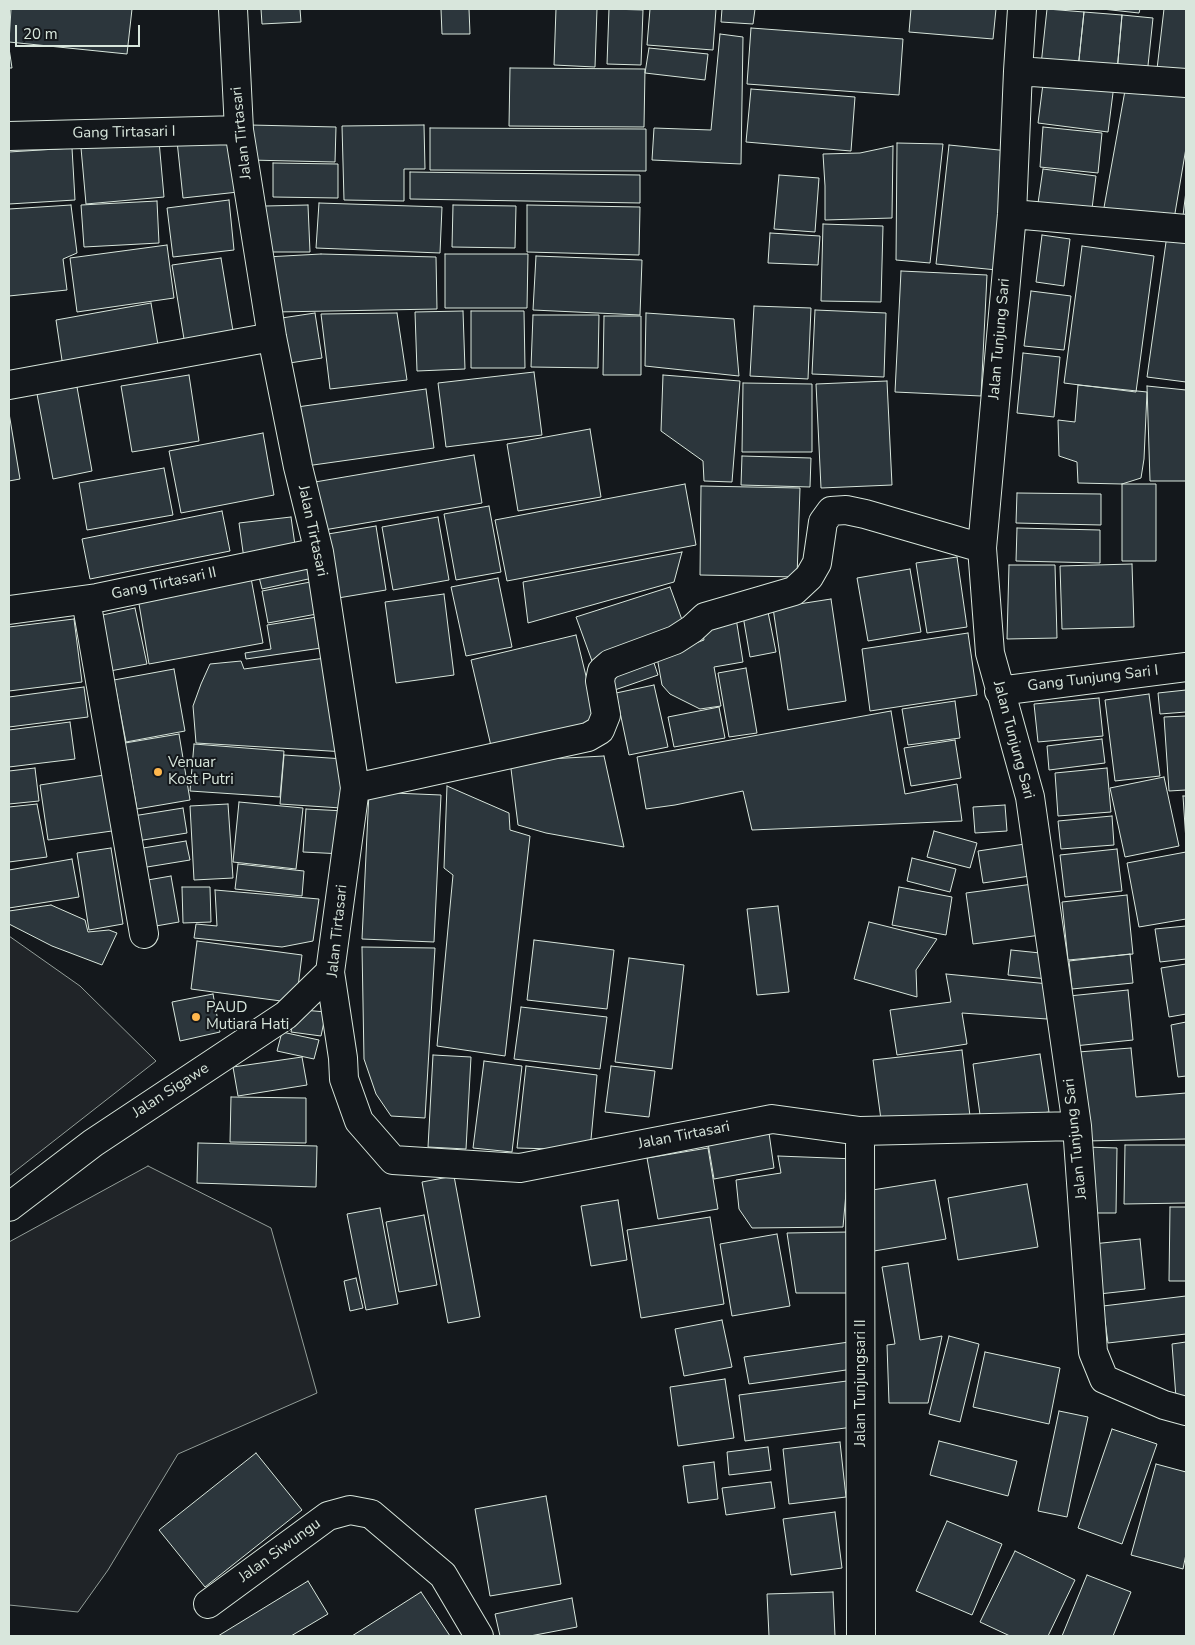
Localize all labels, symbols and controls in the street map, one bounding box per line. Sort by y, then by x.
scale bar [18,15,142,47]
text: 20 m [23,24,58,44]
street label: Jalan Tirtasari [228,86,256,180]
street label: Gang Tirtasari I [72,123,176,143]
street label: Jalan Tunjung Sari [986,278,1014,400]
street label: Jalan Tirtasari [294,484,330,578]
street label: Gang Tirtasari II [110,564,218,604]
street label: Gang Tunjung Sari I [1027,662,1159,696]
street label: Jalan Tunjung Sari [989,679,1037,801]
place label: Venuar Kost Putri [168,754,234,789]
marker: Venuar Kost Putri [152,766,164,778]
street label: Jalan Tirtasari [324,884,352,978]
place label: PAUD Mutiara Hati [206,999,289,1034]
marker: PAUD Mutiara Hati [190,1011,202,1023]
street label: Jalan Sigawe [129,1060,213,1122]
street label: Jalan Tunjung Sari [1061,1078,1091,1200]
street label: Jalan Tirtasari [637,1118,731,1154]
street label: Jalan Tunjungsari II [852,1319,870,1447]
street label: Jalan Siwungu [235,1515,325,1587]

